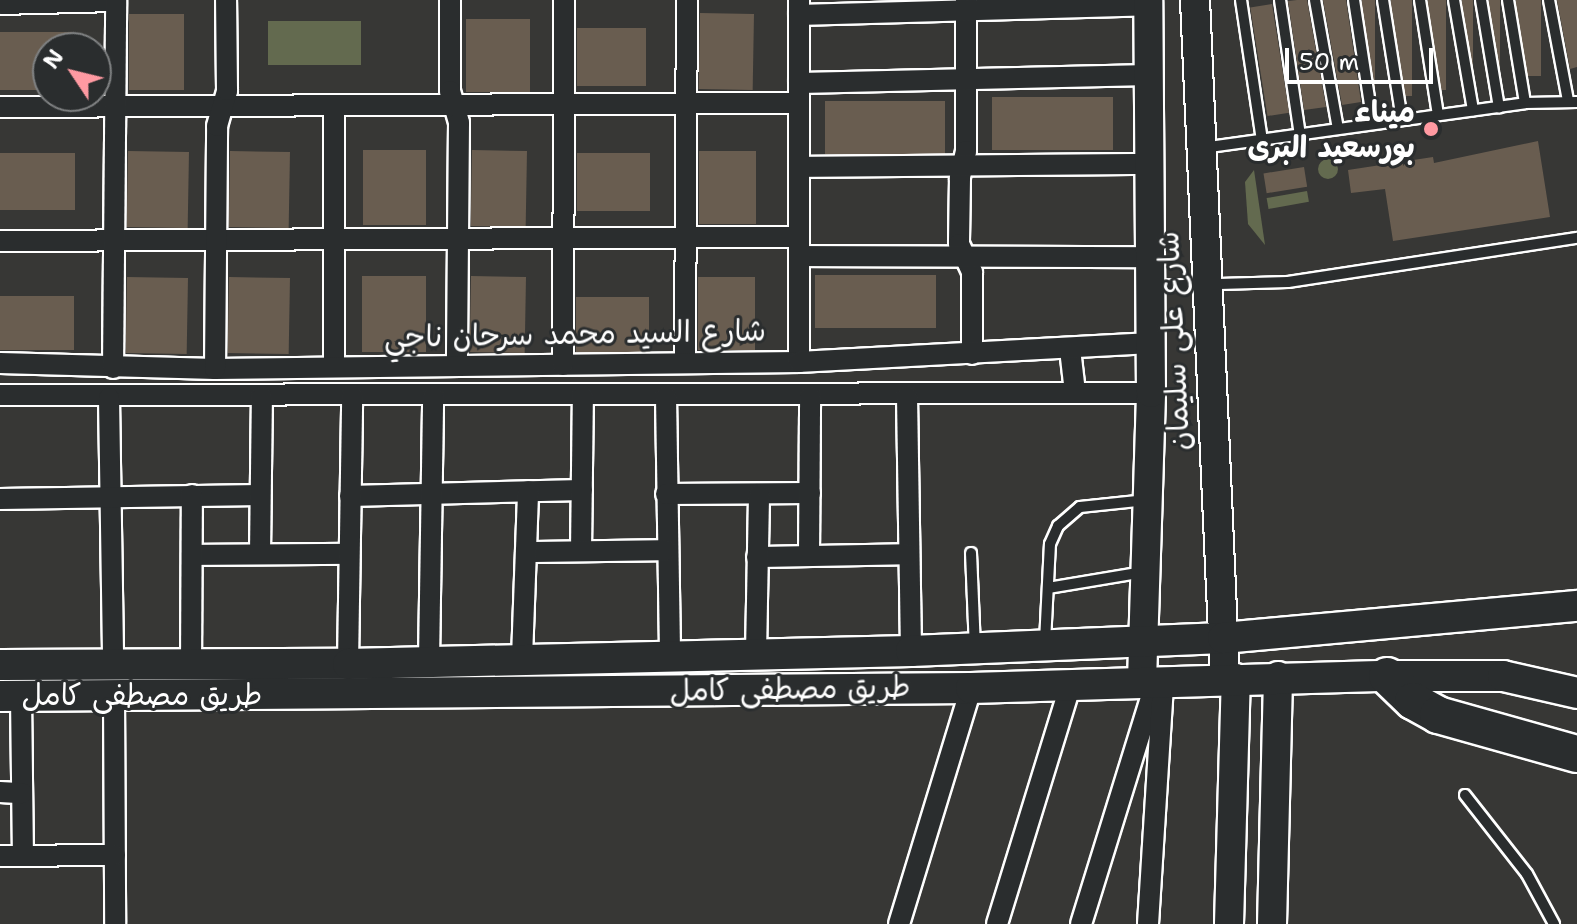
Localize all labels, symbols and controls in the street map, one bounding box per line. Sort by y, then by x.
north arrow [32,32,112,112]
scale bar [1289,32,1437,82]
text: N [37,44,70,75]
text: 50 m [1299,46,1359,78]
place label: ميناء بورسعيد البرى [1248,94,1415,164]
marker: ميناء بورسعيد البرى [1422,120,1440,138]
street label: شارع على سليمان [1150,230,1198,452]
street label: شارع السيد محمد سرحان ناجي [384,313,766,355]
street label: طريق مصطفى كامل [669,669,911,709]
street label: طريق مصطفى كامل [22,677,262,713]

